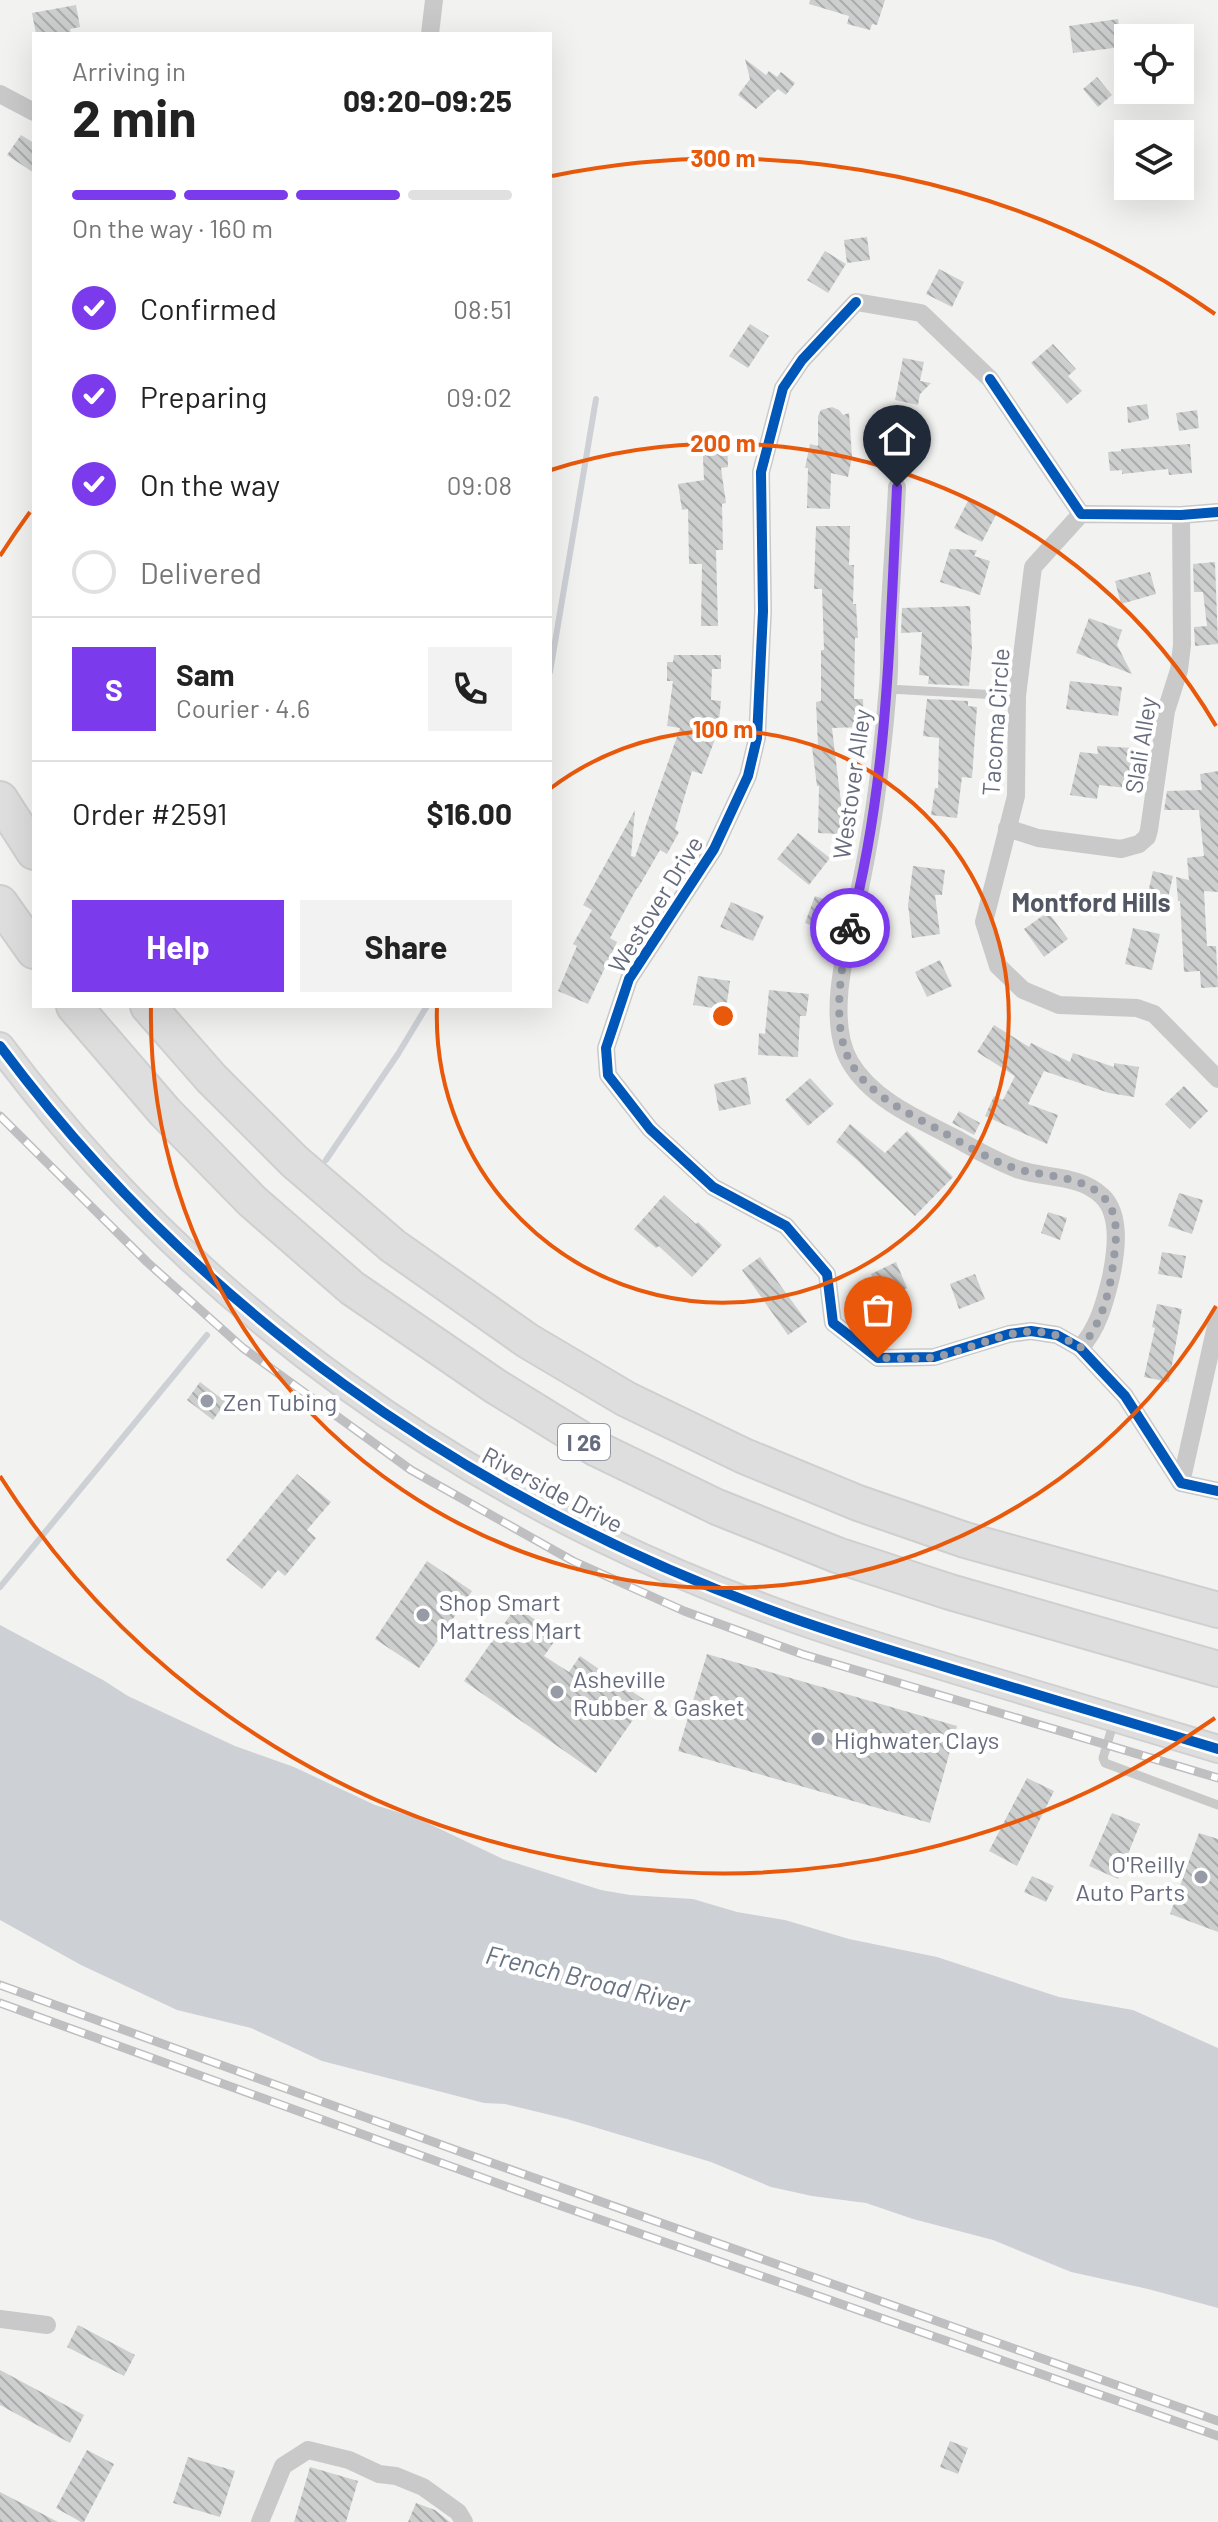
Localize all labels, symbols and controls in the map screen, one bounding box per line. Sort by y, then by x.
map controls [1114,24,1194,200]
button: locate [1114,24,1194,104]
text: Arriving in [72,55,186,86]
text: 09:20–09:25 [343,82,512,118]
text: 2 min [72,85,197,147]
button: layers [1114,120,1194,200]
text: 300 m [690,143,756,172]
text: On the way · 160 m [72,212,273,243]
icon: check [72,286,116,330]
text: Confirmed [140,290,277,326]
text: 08:51 [453,293,512,324]
icon: check [72,374,116,418]
text: Preparing [140,378,267,414]
text: 09:02 [446,381,512,412]
pin [863,405,931,487]
icon: home [875,417,919,461]
text: 200 m [690,428,756,457]
icon: check [72,462,116,506]
text: On the way [140,466,280,502]
text: 09:08 [447,469,512,500]
text: Delivered [140,554,262,590]
button: phone [428,647,512,731]
street label: Tacoma Circle [975,647,1015,797]
text: Sam [176,656,235,692]
text: S [105,671,123,707]
text: Courier · 4.6 [176,692,310,723]
street label: Slali Alley [1118,695,1162,795]
street label: Westover Alley [826,707,876,861]
text: 100 m [693,714,753,743]
text: Order #2591 [72,795,228,831]
text: $16.00 [427,795,512,831]
street label: Westover Drive [601,830,709,978]
district label: Montford Hills [1011,886,1171,917]
courier [810,888,890,968]
button: Help [72,900,284,992]
button: Share [300,900,512,992]
icon: bike [828,906,872,950]
centre of rings [709,1002,737,1030]
pin [844,1276,912,1358]
icon: bag [856,1288,900,1332]
place label: Zen Tubing [223,1387,337,1416]
marker: Zen Tubing [198,1392,216,1410]
road number: I 26 [558,1424,610,1460]
street label: Riverside Drive [478,1440,628,1538]
place label: Shop Smart Mattress Mart [439,1587,582,1644]
marker: Shop Smart Mattress Mart [414,1606,432,1624]
place label: Asheville Rubber & Gasket [573,1664,745,1721]
marker: Asheville Rubber & Gasket [548,1683,566,1701]
place label: Highwater Clays [834,1725,999,1754]
marker: Highwater Clays [809,1730,827,1748]
place label: O'Reilly Auto Parts [1076,1849,1185,1906]
marker: O'Reilly Auto Parts [1192,1868,1210,1886]
water label: French Broad River [483,1938,694,2019]

